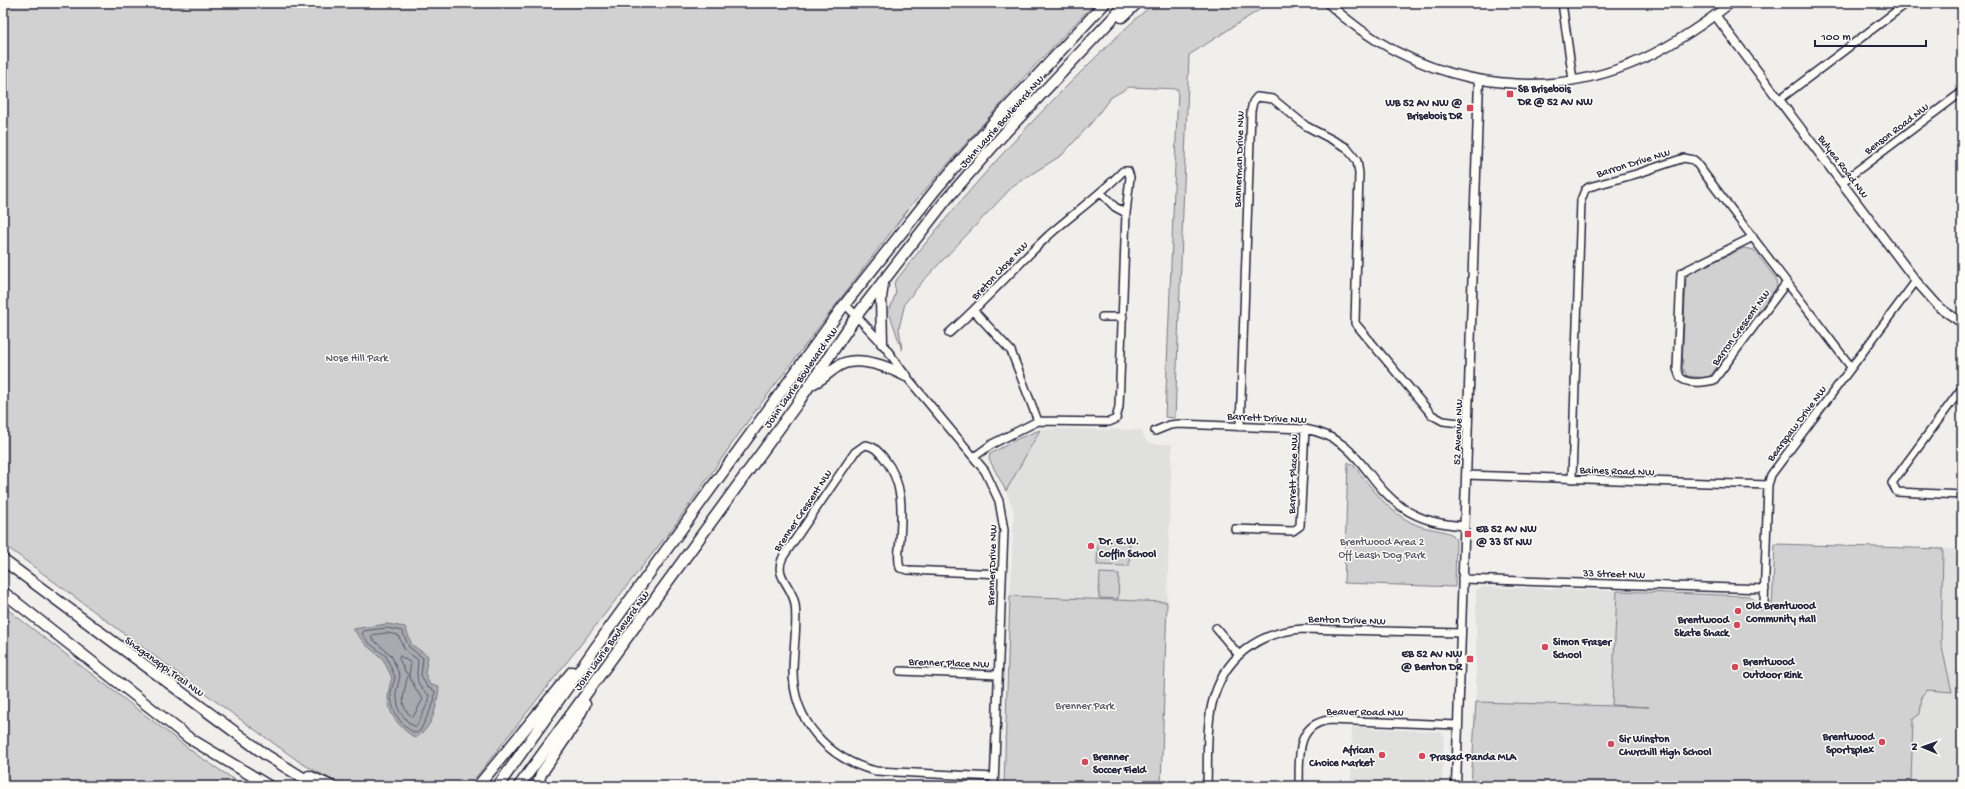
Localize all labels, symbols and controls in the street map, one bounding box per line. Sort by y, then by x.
scale bar [1815,22,1926,48]
text: 100 m [1820,31,1851,45]
street label: John Laurie Boulevard NW [958,74,1047,171]
place label: SB Brisebois DR @ 52 AV NW [1517,84,1593,109]
marker: SB Brisebois DR @ 52 AV NW [1505,89,1515,99]
place label: WB 52 AV NW @ Brisebois DR [1384,98,1463,123]
street label: Benson Road NW [1862,102,1932,158]
marker: WB 52 AV NW @ Brisebois DR [1465,103,1475,113]
street label: Bannerman Drive NW [1232,111,1248,209]
street label: Bulyea Road NW [1814,132,1870,201]
street label: Barron Drive NW [1594,147,1672,181]
street label: Breton Close NW [969,240,1031,304]
street label: Barron Crescent NW [1709,288,1773,369]
street label: John Laurie Boulevard NW [762,325,841,431]
park label: Nose Hill Park [326,353,389,365]
street label: Bearspaw Drive NW [1765,384,1830,465]
street label: 52 Avenue NW [1452,399,1466,465]
street label: Barrett Drive NW [1226,411,1307,427]
street label: Barrett Place NW [1287,434,1301,515]
street label: Baines Road NW [1578,465,1655,479]
street label: Brenner Crescent NW [771,468,835,555]
street label: Brenner Drive NW [986,524,1000,607]
place label: EB 52 AV NW @ 33 ST NW [1475,524,1537,549]
marker: EB 52 AV NW @ 33 ST NW [1463,529,1473,539]
place label: Dr. E.W. Coffin School [1098,536,1157,561]
park label: Brentwood Area 2 Off Leash Dog Park [1338,537,1427,562]
marker: Dr. E.W. Coffin School [1086,541,1096,551]
street label: 33 Street NW [1581,568,1645,582]
street label: John Laurie Boulevard NW [572,589,653,693]
place label: Old Brentwood Community Hall [1745,600,1817,626]
marker: Old Brentwood Community Hall [1733,606,1743,616]
street label: Benton Drive NW [1307,614,1386,628]
place label: Brentwood Skate Shack [1674,614,1731,640]
marker: Brentwood Skate Shack [1732,620,1742,630]
street label: Shaganappi Trail NW [122,635,206,700]
place label: Simon Fraser School [1553,637,1612,662]
marker: Simon Fraser School [1540,642,1550,652]
place label: EB 52 AV NW @ Benton DR [1400,649,1463,674]
marker: EB 52 AV NW @ Benton DR [1465,654,1475,664]
place label: Brentwood Outdoor Rink [1742,656,1804,682]
street label: Brenner Place NW [907,657,990,671]
marker: Brentwood Outdoor Rink [1730,662,1740,672]
park label: Brenner Park [1055,701,1115,713]
street label: Beaver Road NW [1325,706,1404,720]
north arrow [1903,727,1943,767]
place label: Brentwood Sportsplex [1822,731,1876,757]
place label: Sir Winston Churchill High School [1618,733,1712,760]
marker: Brentwood Sportsplex [1877,737,1887,747]
marker: Sir Winston Churchill High School [1606,739,1616,749]
text: N [1909,743,1921,751]
place label: African Choice Market [1308,744,1375,770]
marker: African Choice Market [1377,750,1387,760]
marker: Prasad Panda MLA [1417,751,1427,761]
place label: Brenner Soccer Field [1092,752,1148,777]
place label: Prasad Panda MLA [1429,752,1517,764]
marker: Brenner Soccer Field [1080,757,1090,767]

